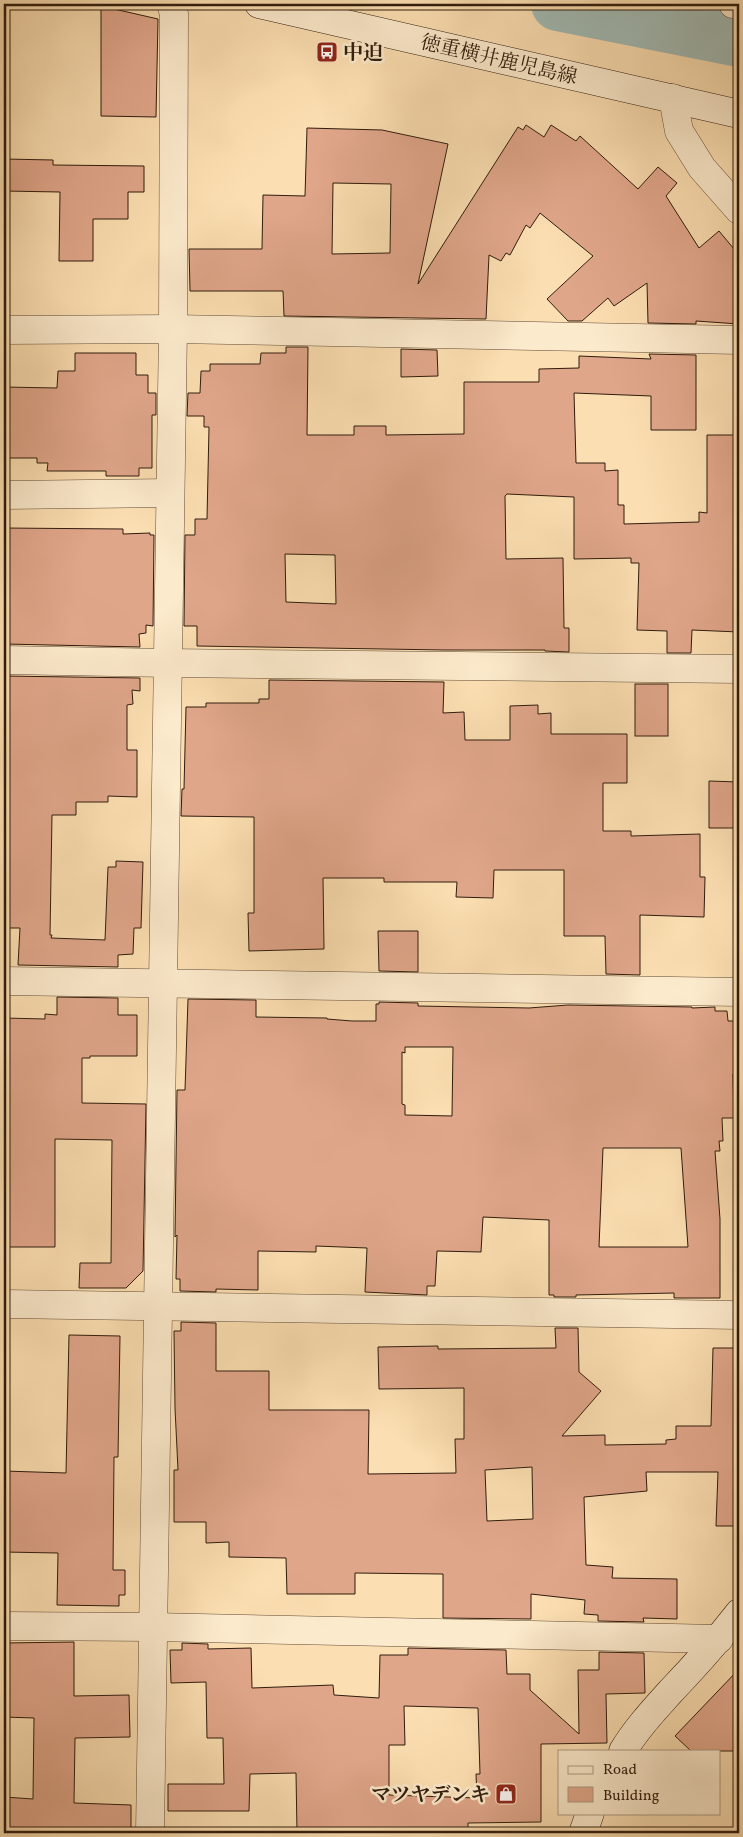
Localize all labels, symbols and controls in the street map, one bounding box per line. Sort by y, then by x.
street label: 徳重横井鹿児島線 [417,29,580,93]
bus stop icon: 中迫 [315,40,339,64]
place label: 中迫 [343,40,383,68]
legend [558,1750,720,1814]
text: Road [603,1760,637,1781]
place label: マツヤデンキ [371,1782,490,1810]
shop icon: マツヤデンキ [494,1782,518,1806]
text: Building [603,1786,660,1807]

